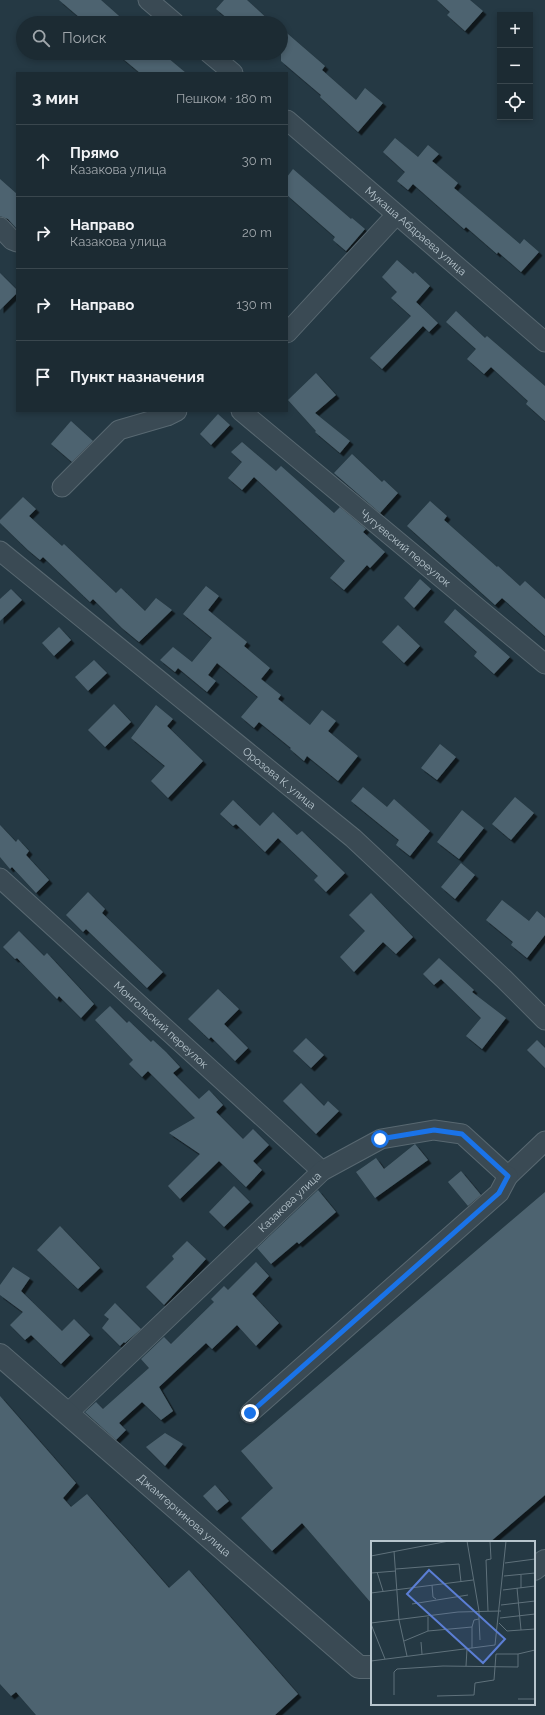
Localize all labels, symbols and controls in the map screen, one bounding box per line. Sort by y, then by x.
map controls [497,12,533,120]
button: + [497,12,533,48]
search box [16,16,288,60]
icon: search [30,27,52,49]
text: Поиск [62,29,107,47]
button: − [497,48,533,84]
button: locate [497,84,533,120]
text: 3 мин [32,88,79,108]
text: Пешком · 180 m [176,91,272,106]
text: Прямо [70,144,119,162]
icon: ahead [32,150,54,172]
text: 30 m [242,153,272,168]
text: Казакова улица [70,162,166,177]
street label: Мукаша Абдраева улица [362,184,469,278]
text: Направо [70,216,134,234]
icon: right [32,222,54,244]
text: 20 m [242,225,272,240]
text: Казакова улица [70,234,166,249]
icon: right [32,294,54,316]
text: Направо [70,296,134,314]
text: 130 m [236,297,272,312]
icon: arrive [32,366,54,388]
text: Пункт назначения [70,368,204,386]
street label: Чугуевский переулок [357,507,453,590]
street label: Орозова К. улица [240,745,318,812]
street label: Монгольский переулок [111,979,211,1072]
route start [371,1130,389,1148]
street label: Казакова улица [256,1169,324,1235]
route end [241,1404,259,1422]
street label: Джамгерчинова улица [135,1471,233,1559]
inset map [371,1541,535,1705]

